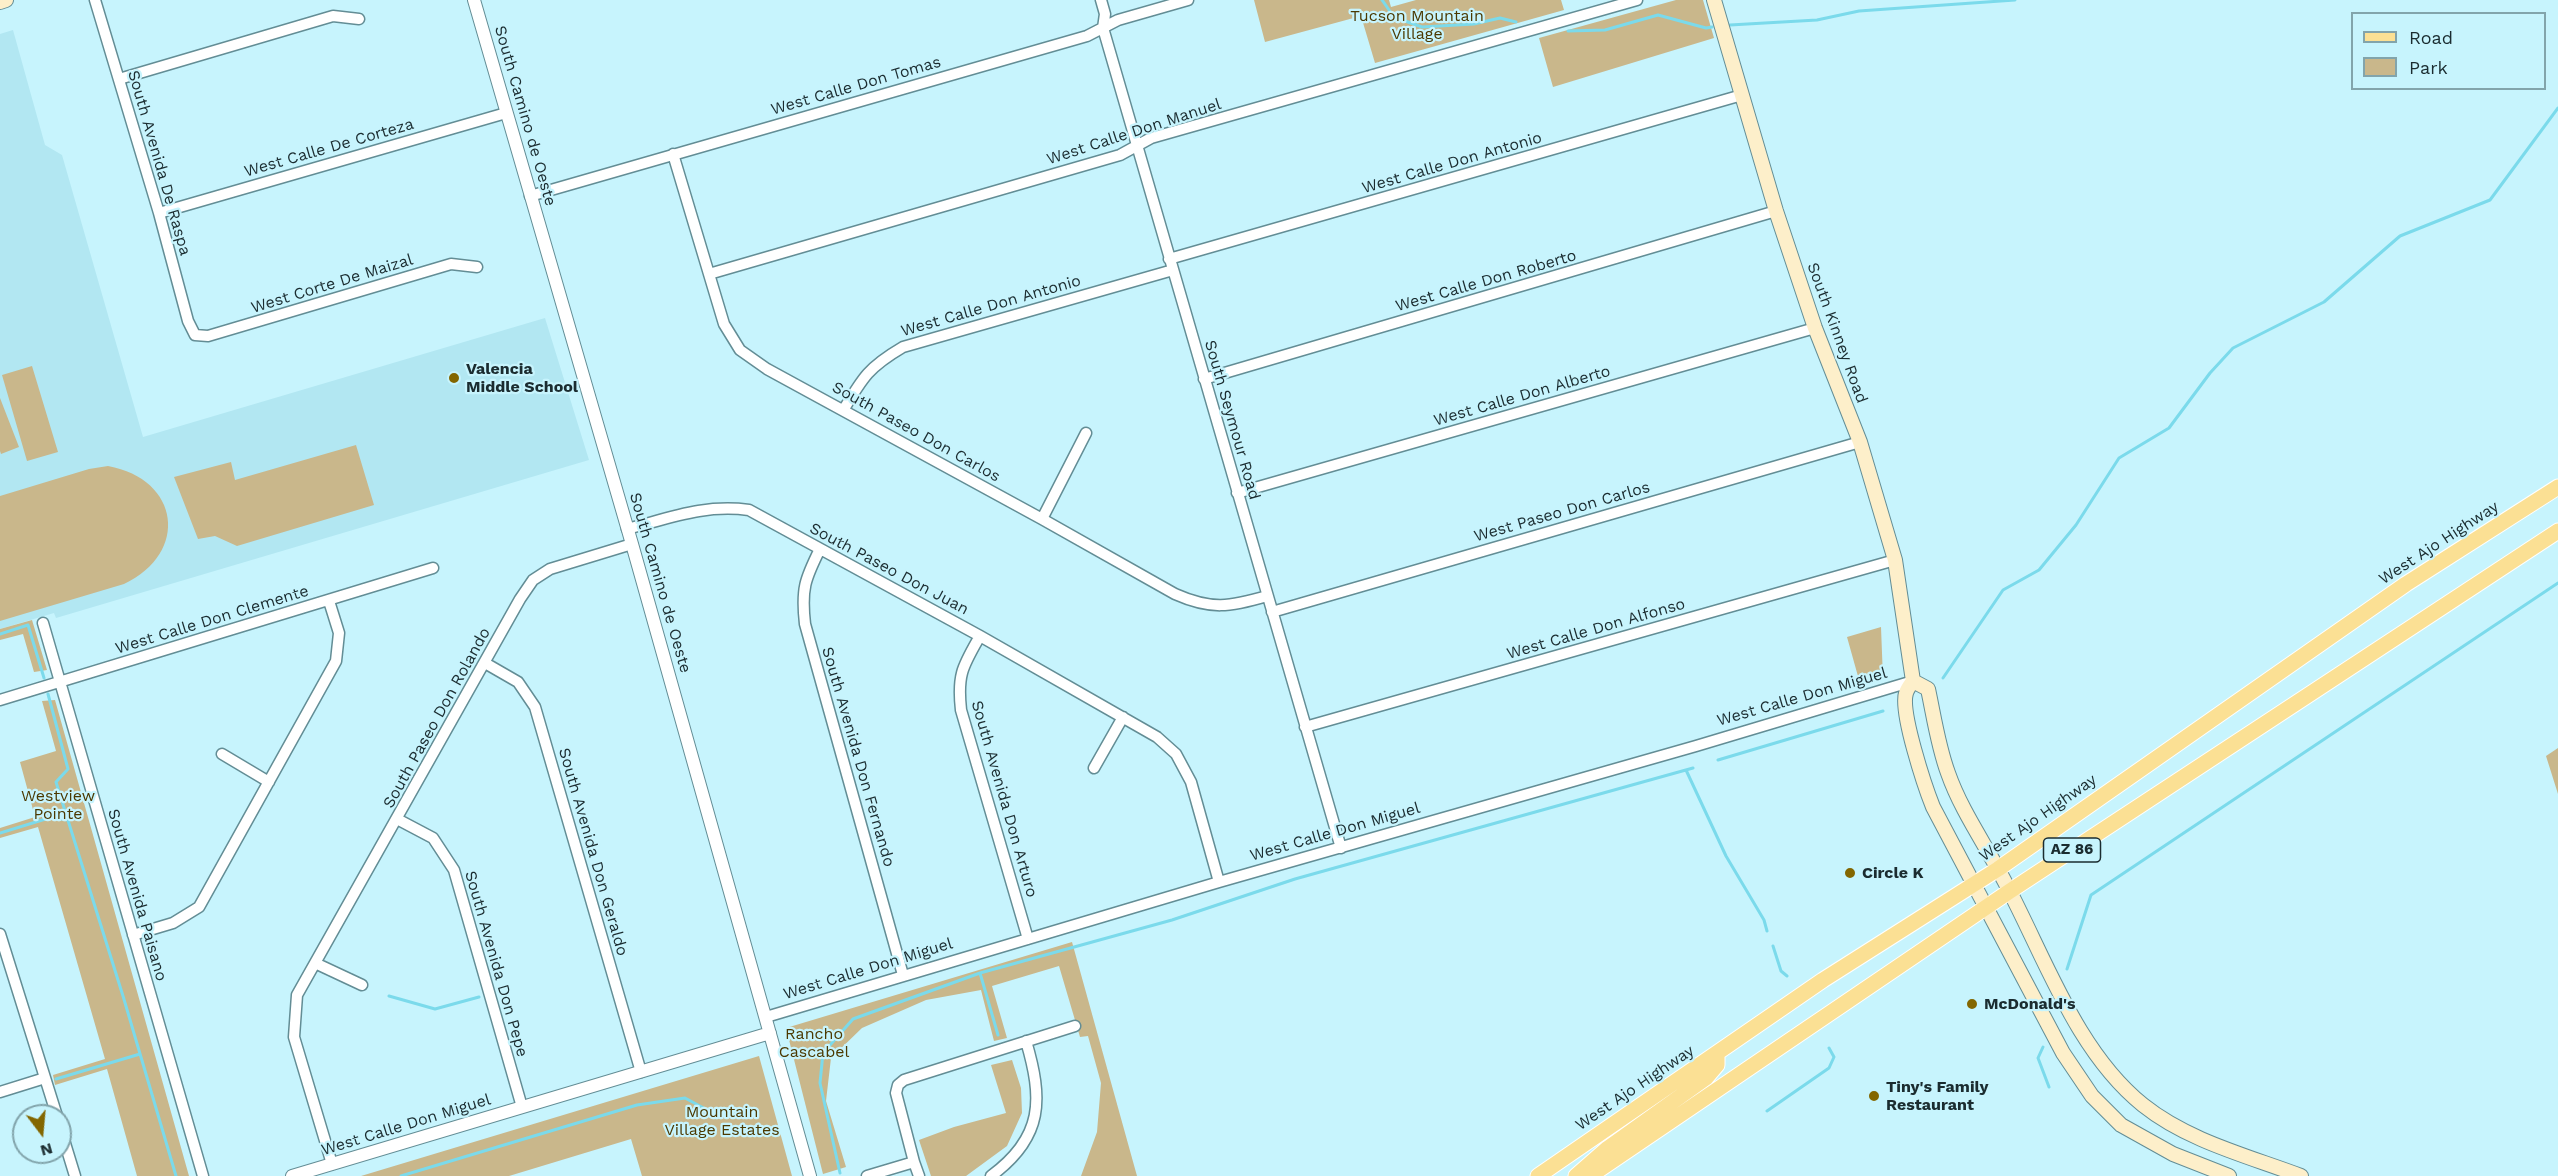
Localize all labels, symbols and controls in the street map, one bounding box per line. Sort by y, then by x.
park label: Tucson Mountain Village [1350,6,1484,44]
legend [2351,12,2546,90]
street label: South Camino de Oeste [490,24,560,208]
text: Road [2409,27,2453,48]
street label: West Calle Don Tomas [769,53,943,119]
text: Park [2409,57,2448,78]
street label: South Avenida De Raspa [123,68,195,258]
street label: West Calle Don Manuel [1044,95,1224,169]
street label: West Calle De Corteza [242,115,416,181]
street label: West Calle Don Antonio [1360,128,1544,198]
street label: West Calle Don Roberto [1393,246,1579,316]
street label: West Corte De Maizal [249,250,415,318]
street label: South Kinney Road [1803,260,1871,406]
street label: West Calle Don Antonio [899,271,1083,341]
street label: South Seymour Road [1200,338,1264,502]
place label: Valencia Middle School [466,359,578,397]
street label: West Calle Don Alberto [1432,362,1612,430]
marker: Valencia Middle School [447,371,461,385]
street label: South Paseo Don Carlos [829,378,1003,486]
street label: West Paseo Don Carlos [1472,478,1652,546]
street label: South Camino de Oeste [625,491,695,675]
street label: West Ajo Highway [2376,497,2502,589]
street label: South Paseo Don Juan [806,519,972,619]
street label: West Calle Don Clemente [113,581,311,659]
street label: West Calle Don Alfonso [1505,594,1687,664]
street label: South Paseo Don Rolando [379,624,495,812]
street label: South Avenida Don Fernando [817,645,899,869]
street label: West Calle Don Miguel [1715,664,1889,730]
street label: South Avenida Don Arturo [967,698,1041,900]
street label: South Avenida Don Geraldo [554,746,632,958]
street label: West Ajo Highway [1976,770,2100,866]
park label: Westview Pointe [21,786,95,824]
street label: West Calle Don Miguel [1248,799,1422,865]
street label: South Avenida Paisano [103,807,171,983]
road number: AZ 86 [2044,838,2100,862]
place label: Circle K [1862,863,1924,883]
marker: Circle K [1843,866,1857,880]
street label: South Avenida Don Pepe [460,869,532,1059]
street label: West Calle Don Miguel [781,934,955,1004]
place label: McDonald's [1984,994,2076,1014]
marker: McDonald's [1965,997,1979,1011]
park label: Rancho Cascabel [779,1024,849,1062]
street label: West Ajo Highway [1572,1041,1698,1135]
place label: Tiny's Family Restaurant [1886,1077,1989,1115]
marker: Tiny's Family Restaurant [1867,1089,1881,1103]
street label: West Calle Don Miguel [319,1090,493,1160]
park label: Mountain Village Estates [664,1102,780,1140]
north arrow [12,1104,72,1164]
text: N [38,1139,55,1161]

